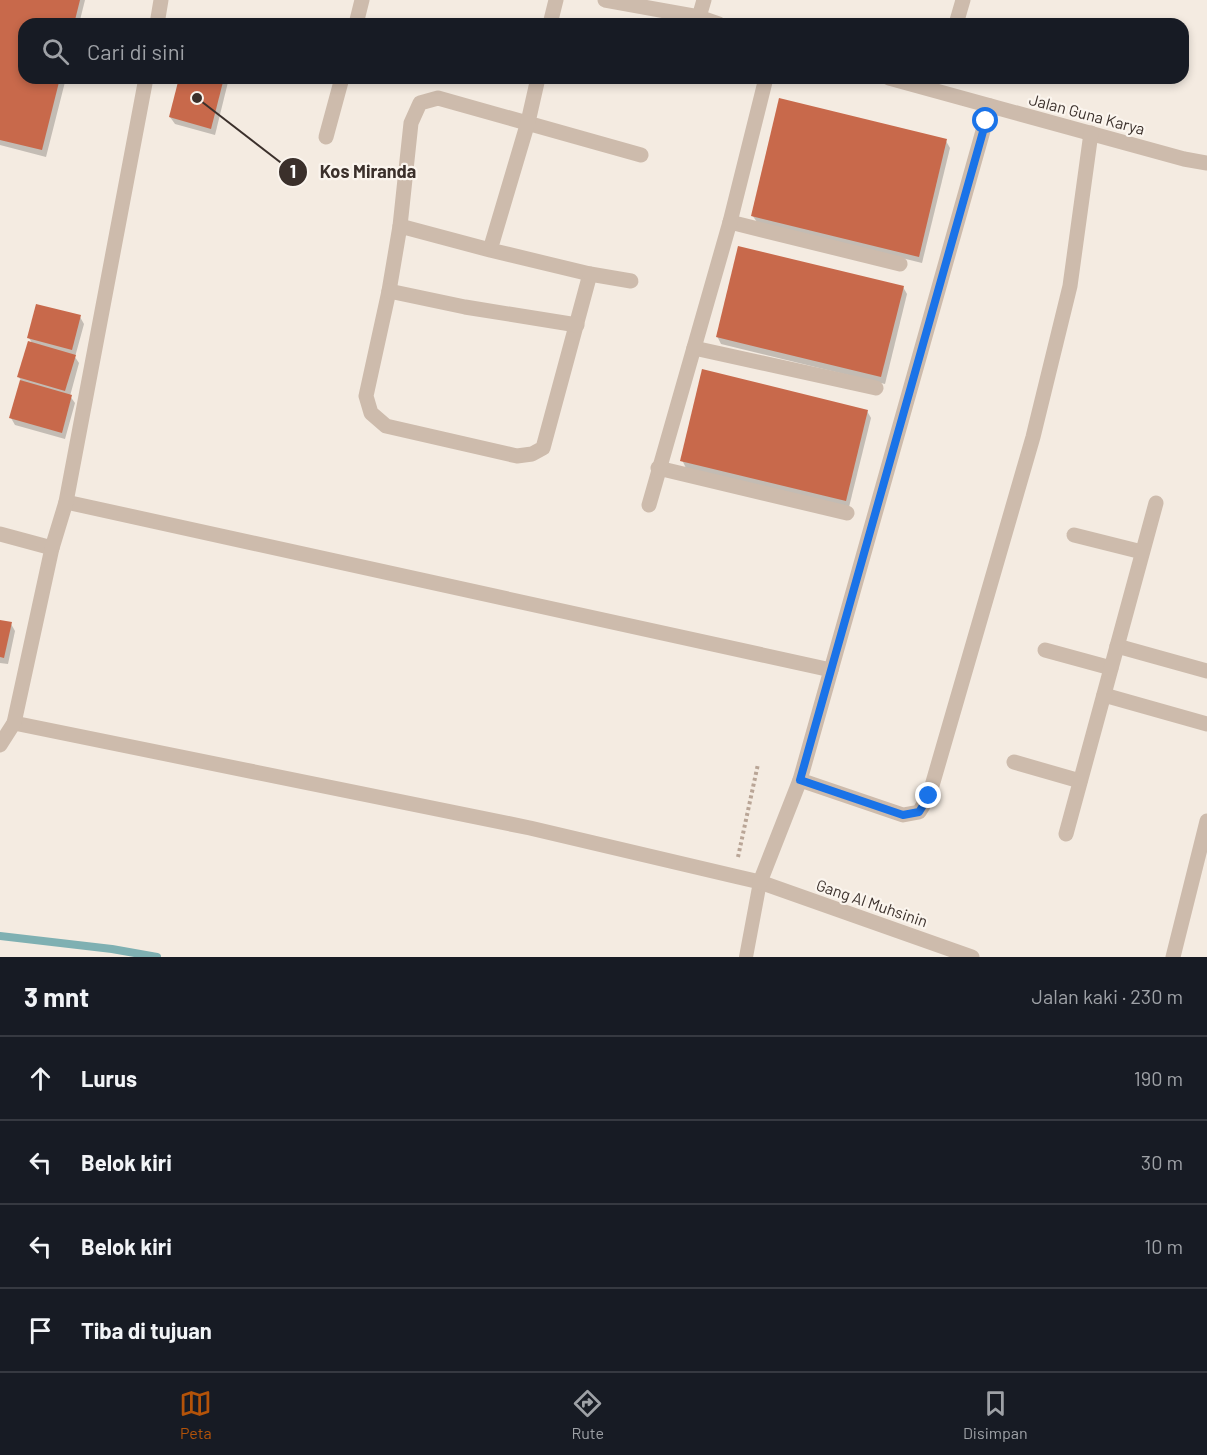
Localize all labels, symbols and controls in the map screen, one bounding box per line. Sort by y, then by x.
search box [18,18,1189,84]
icon: search [39,35,72,68]
text: Cari di sini [87,38,185,64]
street label: Jalan Guna Karya [1027,89,1147,138]
route start [972,107,998,133]
callout: Kos Miranda [278,154,428,190]
text: 1 [290,160,296,182]
text: Kos Miranda [320,160,416,182]
route end [915,782,941,808]
street label: Gang Al Muhsinin [814,875,930,930]
text: 3 mnt [24,981,89,1012]
text: Jalan kaki · 230 m [1032,984,1183,1008]
icon: ahead [24,1062,57,1095]
text: Lurus [81,1065,137,1091]
text: 190 m [1134,1066,1183,1090]
icon: left [24,1146,57,1179]
text: Belok kiri [81,1149,172,1175]
text: 30 m [1141,1150,1183,1174]
icon: left [24,1230,57,1263]
text: Belok kiri [81,1233,172,1259]
text: 10 m [1144,1234,1183,1258]
icon: arrive [24,1314,57,1347]
text: Tiba di tujuan [81,1317,212,1343]
tab: Peta [179,1387,212,1442]
tab: Rute [571,1387,604,1442]
tab: Disimpan [963,1387,1028,1442]

